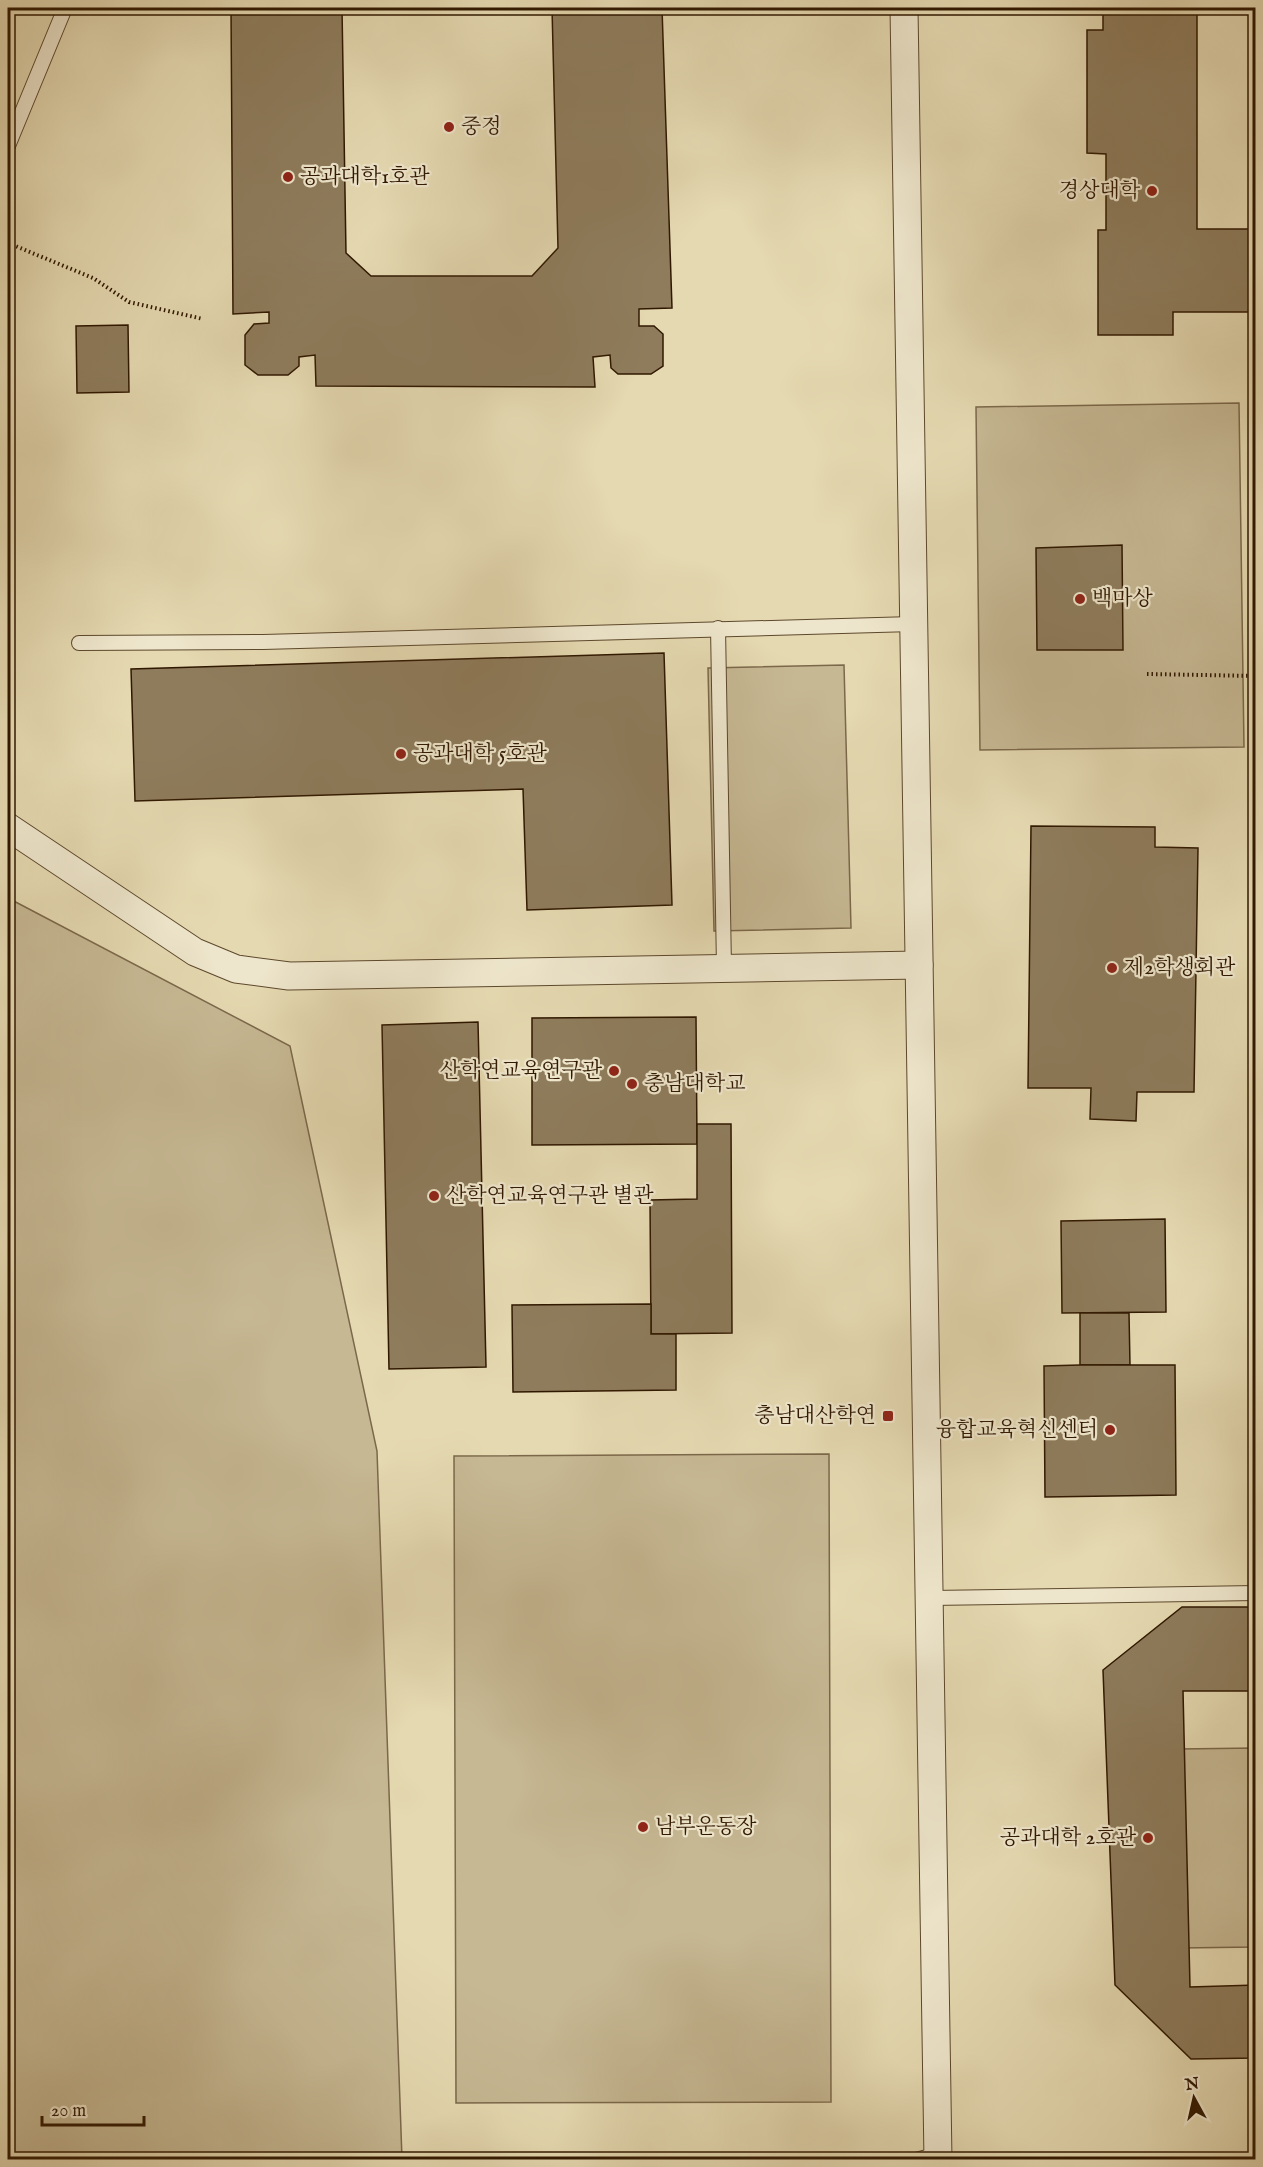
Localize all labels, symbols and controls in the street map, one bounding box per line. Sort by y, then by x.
place label: 중정 [461,114,502,141]
marker: 중정 [442,120,456,134]
place label: 공과대학1호관 [300,164,430,191]
marker: 공과대학1호관 [281,170,295,184]
place label: 경상대학 [1059,178,1141,205]
marker: 경상대학 [1145,184,1159,198]
place label: 백마상 [1092,586,1154,613]
marker: 백마상 [1073,592,1087,606]
place label: 공과대학 5호관 [413,741,548,768]
marker: 공과대학 5호관 [394,747,408,761]
place label: 제2학생회관 [1124,955,1236,982]
marker: 제2학생회관 [1105,961,1119,975]
place label: 산학연교육연구관 [440,1058,603,1085]
marker: 산학연교육연구관 [607,1064,621,1078]
place label: 충남대학교 [644,1071,745,1098]
marker: 충남대학교 [625,1077,639,1091]
place label: 산학연교육연구관 별관 [446,1183,654,1210]
marker: 산학연교육연구관 별관 [427,1189,441,1203]
place label: 충남대산학연 [754,1403,876,1430]
marker: 충남대산학연 [881,1409,895,1423]
place label: 융합교육혁신센터 [936,1417,1098,1444]
marker: 융합교육혁신센터 [1103,1423,1117,1437]
place label: 남부운동장 [655,1814,757,1841]
marker: 남부운동장 [636,1820,650,1834]
place label: 공과대학 2호관 [1000,1825,1137,1852]
marker: 공과대학 2호관 [1141,1831,1155,1845]
north arrow [1164,2068,1224,2128]
text: N [1183,2074,1201,2096]
scale bar [42,2089,144,2127]
text: 20 m [51,2100,86,2123]

